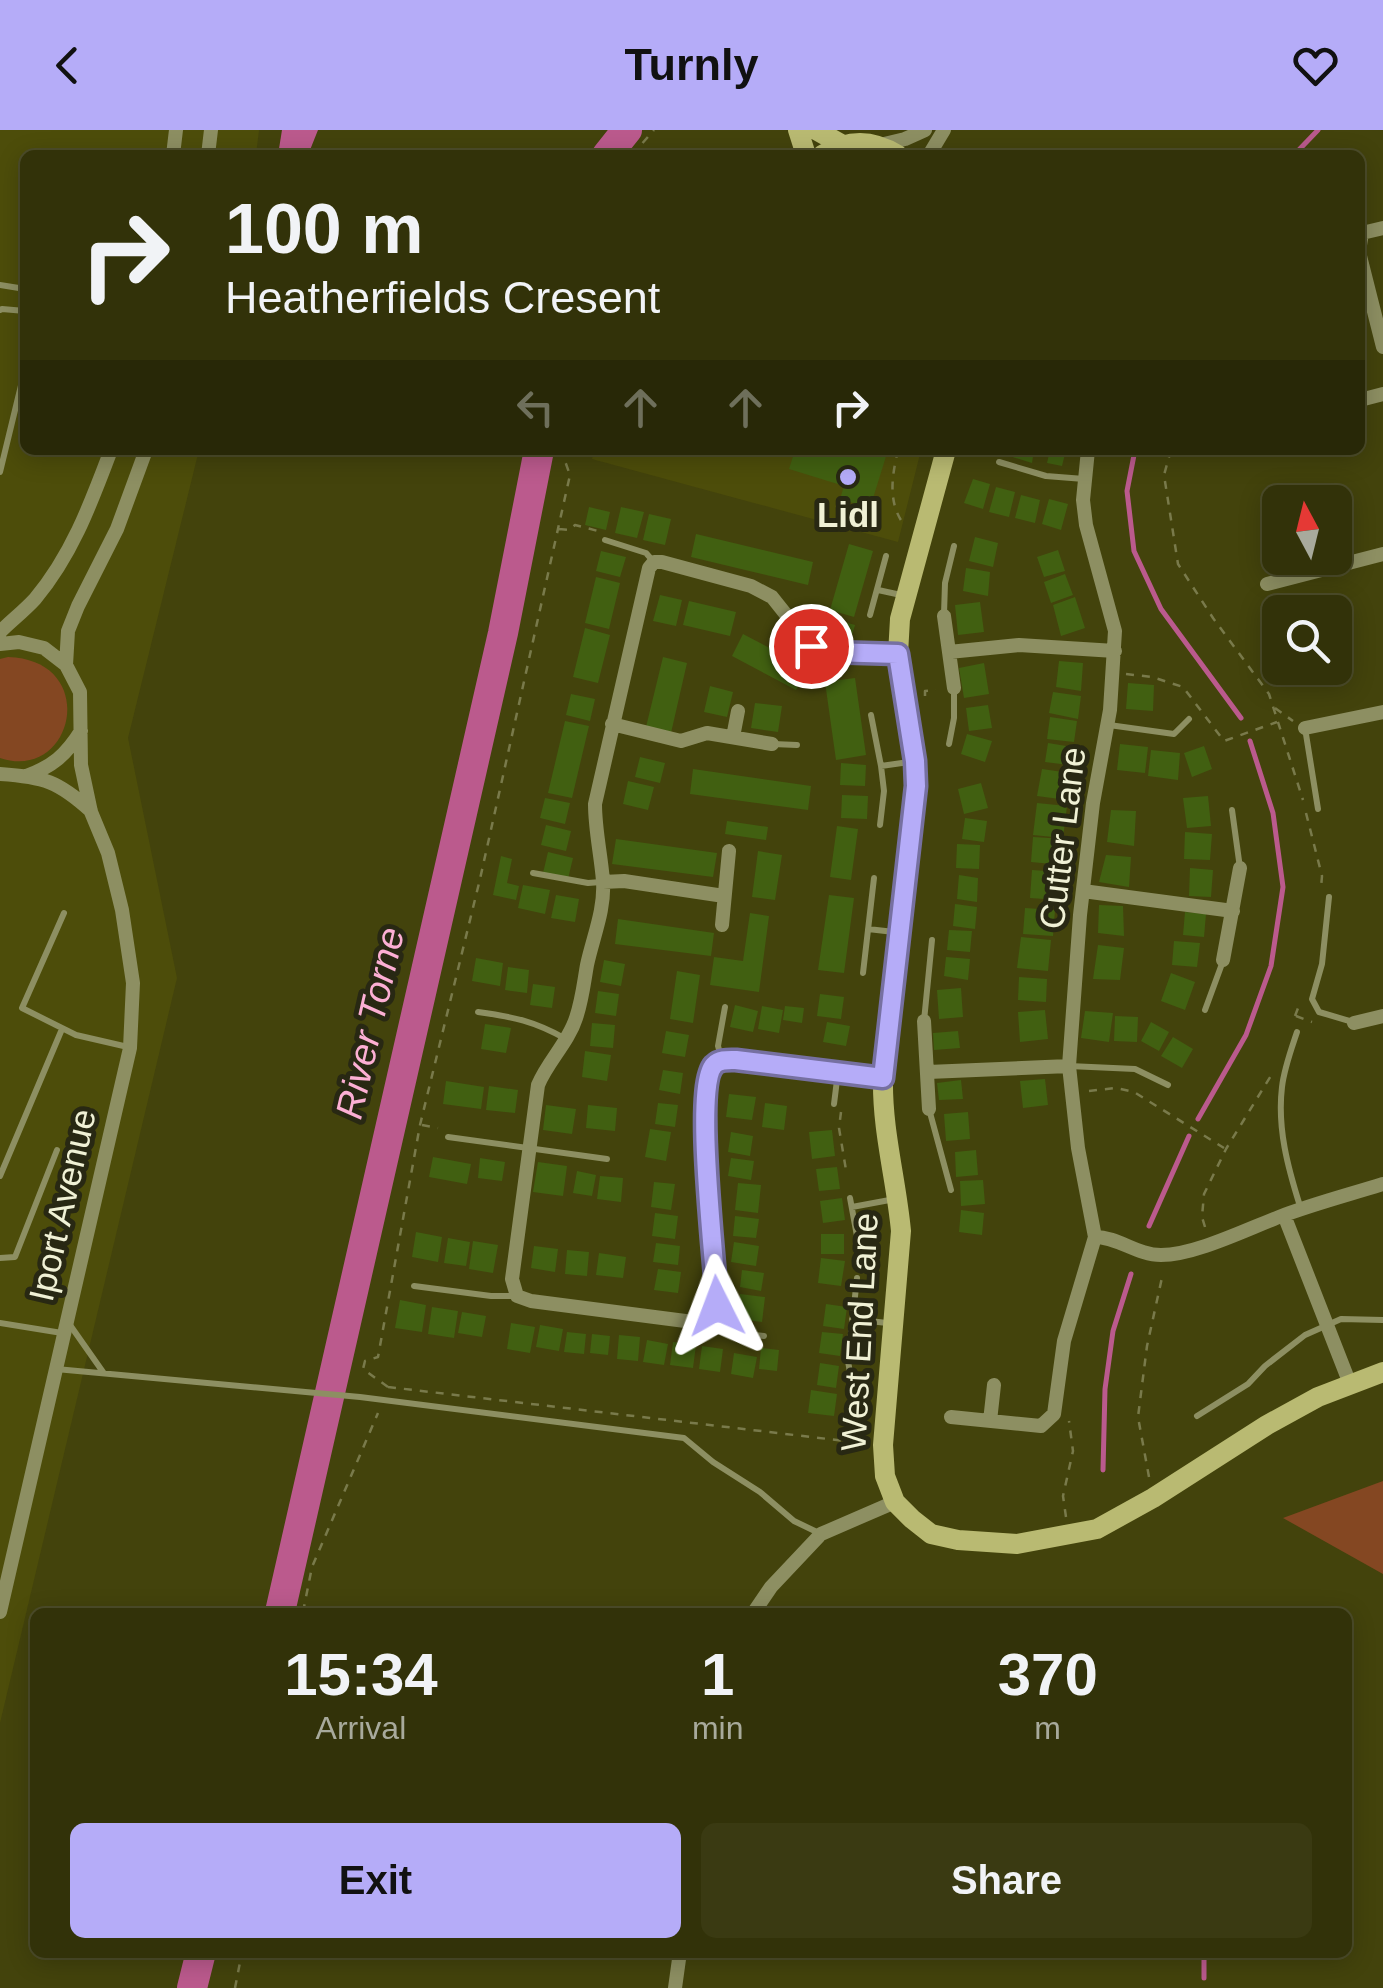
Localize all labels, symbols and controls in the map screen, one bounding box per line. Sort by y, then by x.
icon: back [40,38,95,93]
icon: heart [1288,38,1343,93]
text: Turnly [624,39,759,90]
icon: right [60,190,190,320]
text: 100 m [225,190,423,268]
text: Heatherfields Cresent [225,272,660,323]
icon: left [508,380,563,435]
icon: ahead [613,380,668,435]
icon: ahead [718,380,773,435]
icon: right [823,380,878,435]
marker: Lidl [837,466,859,488]
north arrow [1262,485,1352,575]
map controls [1262,485,1352,685]
place label: Lidl [817,495,879,534]
button: search [1262,595,1352,685]
pin [769,604,854,689]
icon: arrive [784,619,839,674]
street label: Cutter Lane [1032,745,1092,931]
water label: River Torne [328,923,412,1123]
street label: Iport Avenue [21,1105,103,1305]
street label: West End Lane [833,1212,885,1452]
position arrow [665,1254,769,1358]
text: 15:34 [284,1641,438,1708]
text: 1 [701,1641,734,1708]
text: 370 [998,1641,1098,1708]
text: Arrival [316,1710,406,1746]
text: min [692,1710,743,1746]
text: m [1034,1710,1061,1746]
button: Exit [70,1823,681,1938]
button: Share [701,1823,1312,1938]

